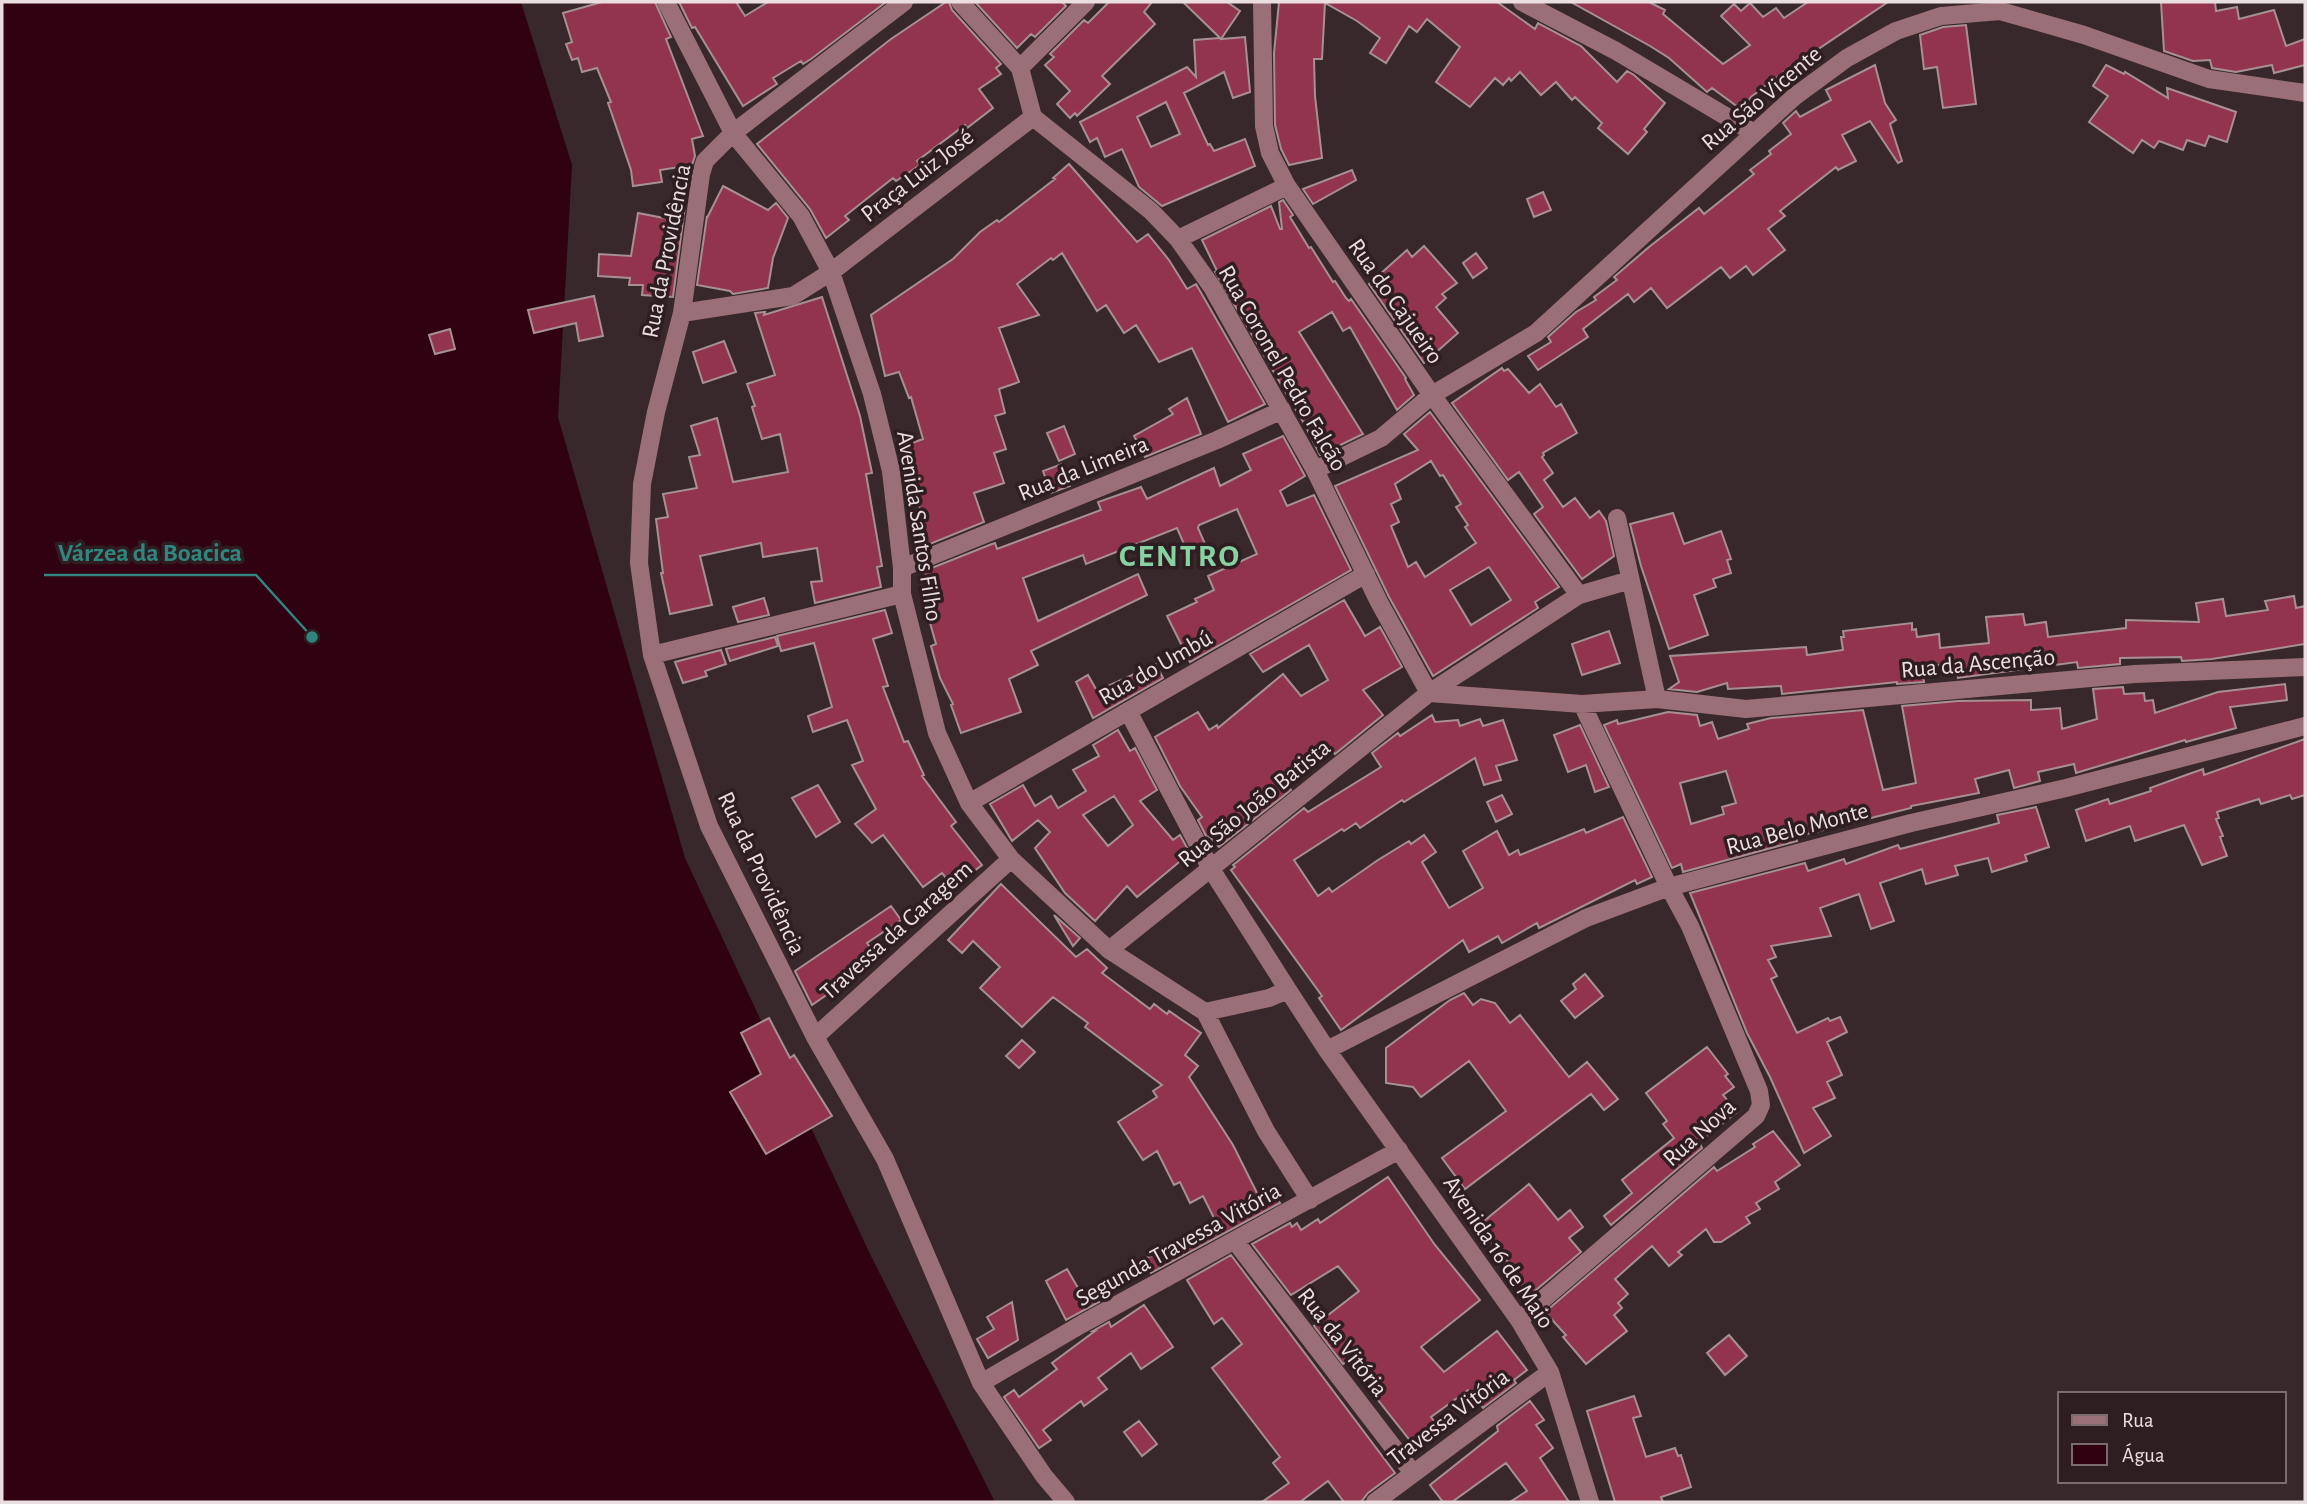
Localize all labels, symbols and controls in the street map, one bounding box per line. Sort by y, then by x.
street label: Rua São Vicente [1697,42,1826,156]
street label: Praça Luiz José [857,125,978,227]
street label: Rua da Providência [638,162,696,340]
street label: Rua do Cajueiro [1343,235,1447,369]
street label: Rua Coronel Pedro Falcão [1213,261,1351,476]
street label: Avenida Santos Filho [892,429,946,623]
street label: Rua da Limeira [1015,432,1152,506]
callout: Várzea da Boacica [44,528,256,575]
text: Várzea da Boacica [58,540,242,566]
district label: CENTRO [1119,540,1241,572]
street label: Rua do Umbú [1095,626,1216,710]
street label: Rua da Ascenção [1900,645,2056,683]
street label: Rua São João Batista [1174,735,1335,872]
street label: Rua da Providência [713,788,809,959]
street label: Rua Belo Monte [1724,798,1871,859]
street label: Travessa da Garagem [816,857,977,1005]
street label: Rua Nova [1659,1094,1741,1171]
street label: Avenida 16 de Maio [1438,1172,1558,1333]
street label: Segunda Travessa Vitória [1072,1179,1285,1311]
street label: Rua da Vitória [1293,1284,1392,1401]
street label: Travessa Vitória [1383,1365,1514,1471]
legend [2058,1392,2286,1483]
text: Rua [2122,1410,2154,1431]
text: Água [2122,1443,2165,1466]

